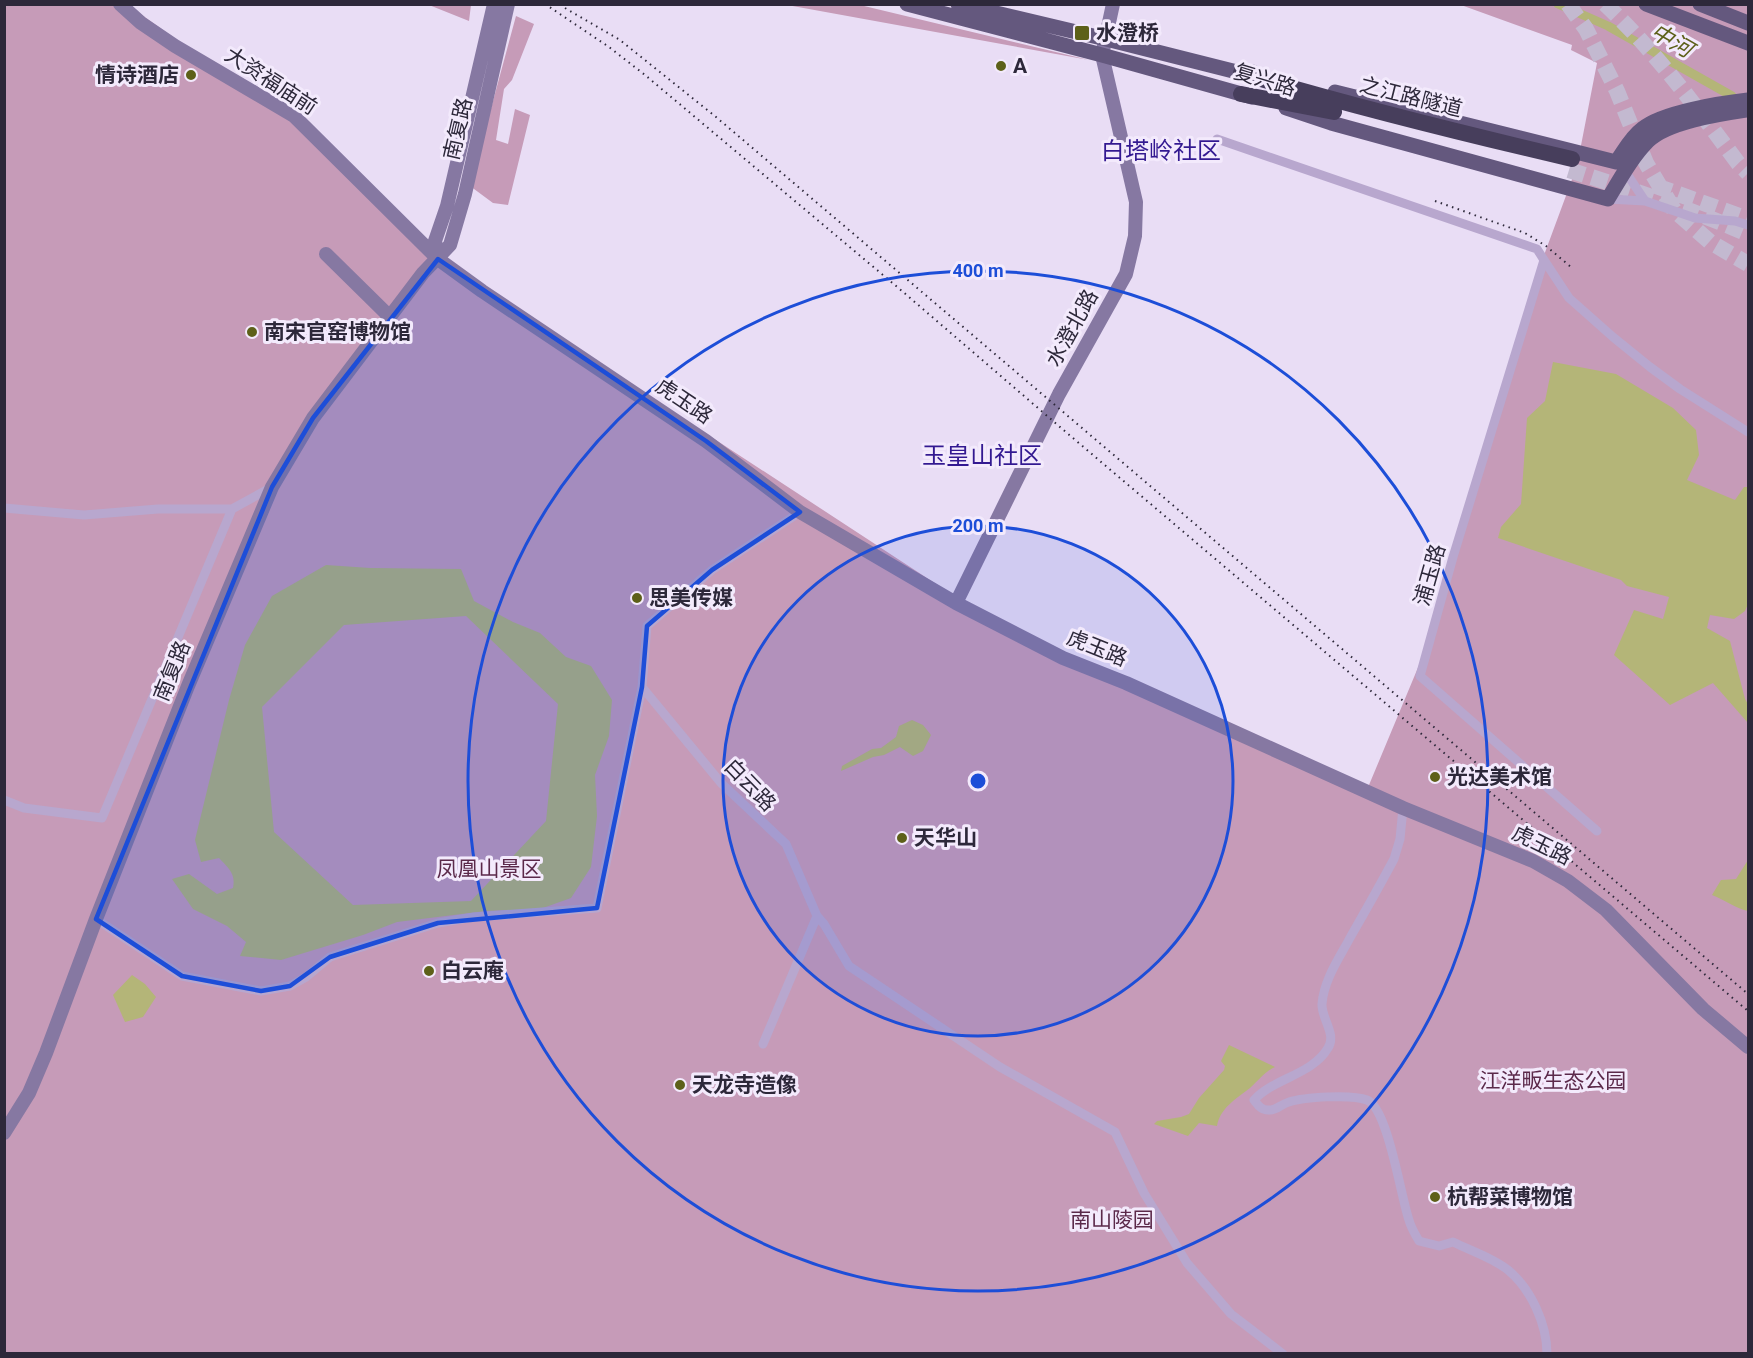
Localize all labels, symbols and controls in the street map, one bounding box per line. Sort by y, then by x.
water label: 中河 [1646,19,1701,64]
place label: 水澄桥 [1096,21,1159,45]
marker: 水澄桥 [1073,24,1091,42]
street label: 大资福庙前 [220,42,322,120]
place label: A [1013,54,1028,78]
marker: A [994,59,1008,73]
street label: 复兴路 [1231,59,1299,101]
place label: 情诗酒店 [95,63,179,87]
marker: 情诗酒店 [184,68,198,82]
street label: 之江路隧道 [1357,73,1465,121]
street label: 南复路 [439,96,477,162]
district label: 白塔岭社区 [1101,137,1221,165]
text: 400 m [952,260,1004,281]
street label: 水澄北路 [1041,285,1103,371]
place label: 南宋官窑博物馆 [264,320,411,344]
marker: 南宋官窑博物馆 [245,325,259,339]
street label: 虎玉路 [651,373,717,429]
district label: 玉皇山社区 [922,442,1042,470]
text: 200 m [952,515,1004,536]
street label: 浦玉路 [1410,541,1450,609]
place label: 思美传媒 [649,586,733,610]
marker: 思美传媒 [630,591,644,605]
street label: 虎玉路 [1063,625,1131,671]
street label: 南复路 [149,637,195,705]
street label: 白云路 [719,754,781,816]
place label: 光达美术馆 [1447,765,1552,789]
marker: 光达美术馆 [1428,770,1442,784]
centre of rings [968,771,988,791]
street label: 虎玉路 [1508,820,1576,870]
place label: 天华山 [914,826,977,850]
marker: 天华山 [895,831,909,845]
park label: 凤凰山景区 [437,857,542,881]
place label: 白云庵 [441,959,504,983]
marker: 白云庵 [422,964,436,978]
park label: 江洋畈生态公园 [1480,1069,1627,1093]
place label: 天龙寺造像 [692,1073,797,1097]
marker: 天龙寺造像 [673,1078,687,1092]
place label: 杭帮菜博物馆 [1447,1185,1573,1209]
marker: 杭帮菜博物馆 [1428,1190,1442,1204]
park label: 南山陵园 [1070,1208,1154,1232]

